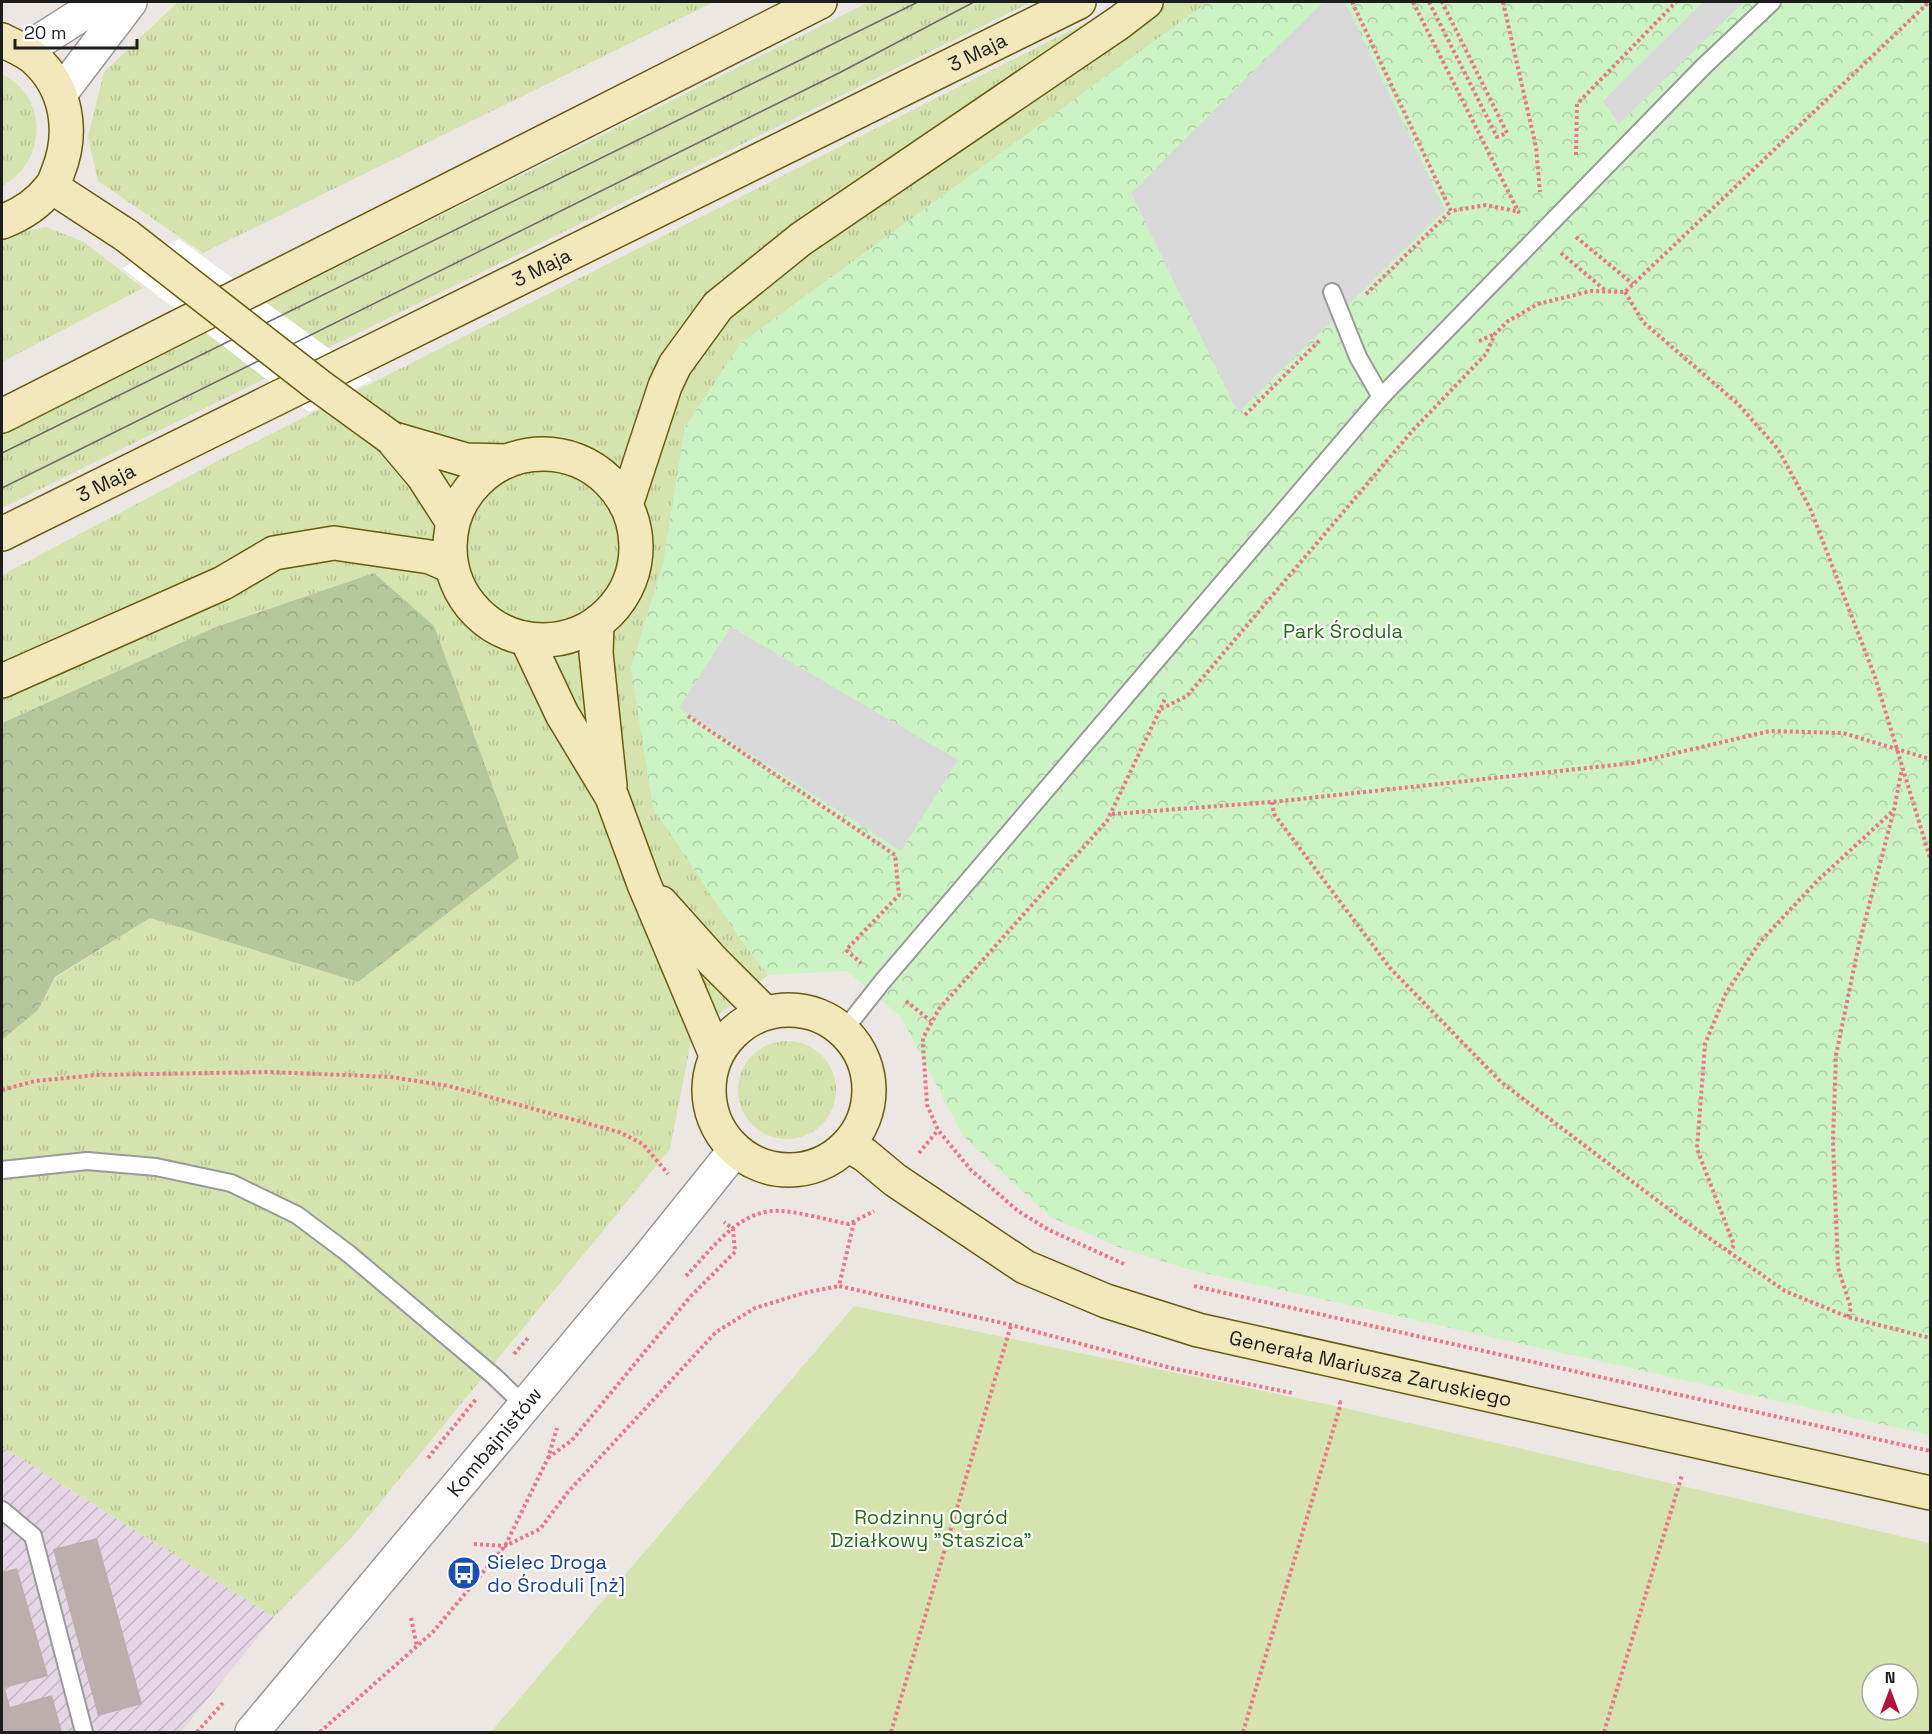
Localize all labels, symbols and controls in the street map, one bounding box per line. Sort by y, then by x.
scale bar [15,12,136,50]
text: 20 m [24,21,67,44]
street label: 3 Maja [944,27,1011,78]
street label: 3 Maja [508,242,576,293]
street label: 3 Maja [72,457,140,508]
park label: Park Środula [1283,618,1403,644]
street label: Generała Mariusza Zaruskiego [1227,1324,1514,1413]
street label: Kombajnistów [441,1382,548,1502]
park label: Rodzinny Ogród Działkowy "Staszica" [830,1504,1032,1553]
place label: Sielec Droga do Środuli [nż] [487,1549,625,1598]
bus stop icon: Sielec Droga do Środuli [nż] [446,1555,482,1591]
north arrow [1860,1662,1920,1722]
text: N [1885,1667,1895,1688]

